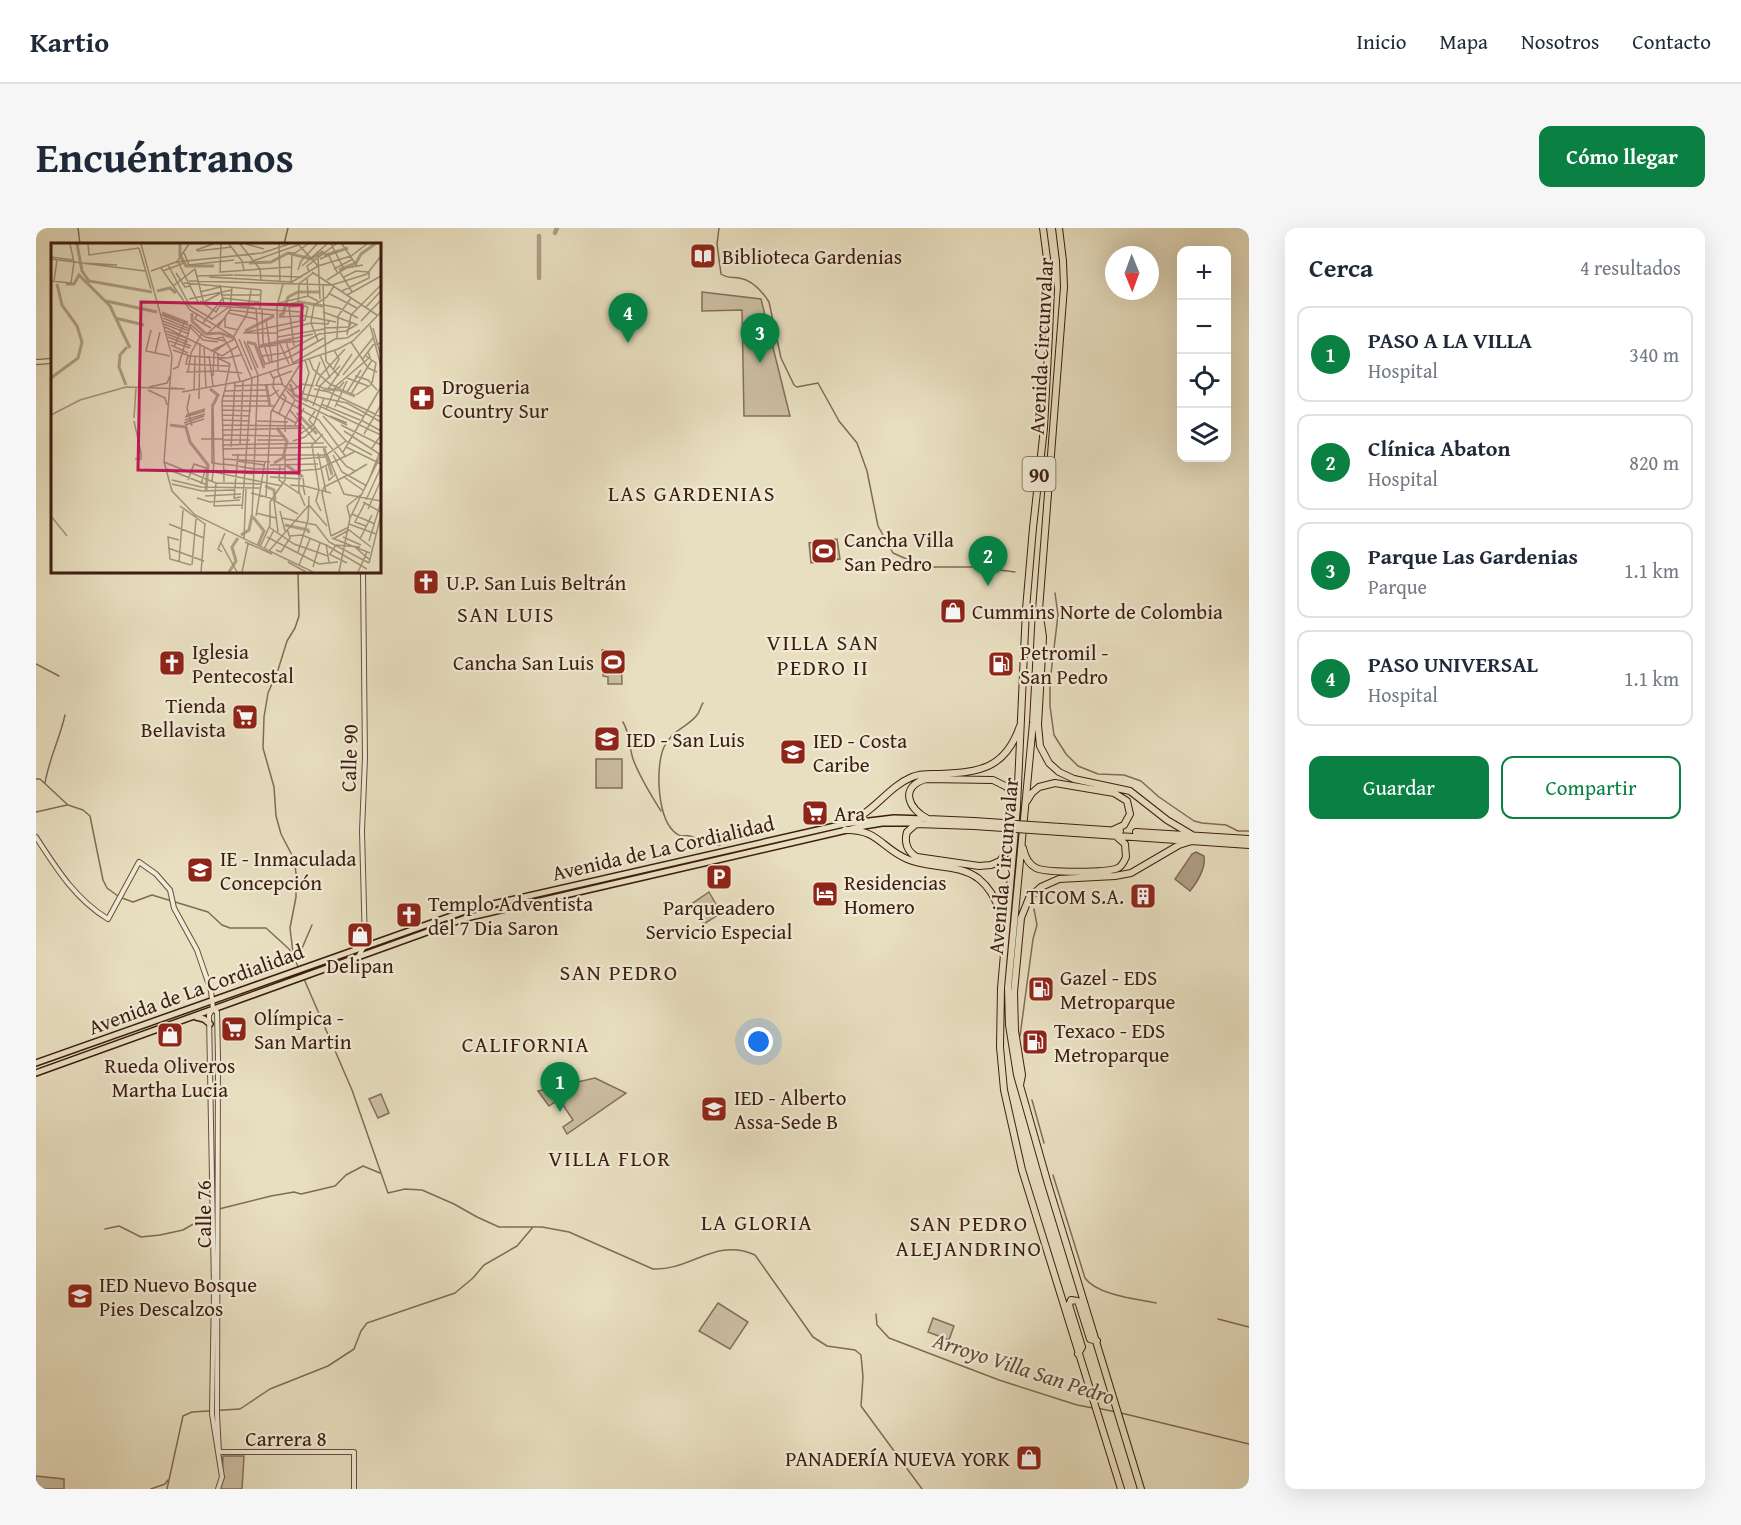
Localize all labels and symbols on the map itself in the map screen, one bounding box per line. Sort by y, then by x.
library icon: Biblioteca Gardenias [688,241,718,271]
place label: Biblioteca Gardenias [722,241,902,272]
inset map [51,243,381,573]
north arrow [1105,246,1159,300]
street label: Avenida Circunvalar [1021,256,1061,435]
pin: 4 [608,294,648,343]
pin: 3 [740,314,780,363]
place label: Drogueria Country Sur [442,371,549,426]
pharmacy icon: Drogueria Country Sur [407,383,437,413]
road number: 90 [1022,457,1056,491]
district label: LAS GARDENIAS [608,477,776,509]
place label: Cancha Villa San Pedro [844,524,954,579]
sports icon: Cancha Villa San Pedro [809,536,839,566]
pin: 2 [968,536,1008,586]
church icon: U.P. San Luis Beltrán [411,567,441,597]
place label: U.P. San Luis Beltrán [446,567,627,598]
shop icon: Cummins Norte de Colombia [938,596,968,626]
place label: Cummins Norte de Colombia [972,596,1223,627]
district label: SAN LUIS [457,598,555,630]
district label: VILLA SAN PEDRO II [767,626,879,683]
place label: Iglesia Pentecostal [192,636,294,691]
place label: Petromil - San Pedro [1020,637,1108,692]
place label: Cancha San Luis [453,647,594,678]
sports icon: Cancha San Luis [598,647,628,677]
church icon: Iglesia Pentecostal [157,648,187,678]
fuel station icon: Petromil - San Pedro [986,649,1016,679]
place label: Tienda Bellavista [141,690,226,745]
supermarket icon: Tienda Bellavista [230,702,260,732]
street label: Calle 90 [332,724,366,792]
school or university icon: IED - San Luis [592,724,622,754]
place label: IED - San Luis [626,724,745,755]
place label: IED - Costa Caribe [813,725,907,780]
school or university icon: IED - Costa Caribe [778,737,808,767]
street label: Avenida Circunvalar [980,776,1026,956]
supermarket icon: Ara [800,798,830,828]
place label: Ara [834,798,865,829]
street label: Avenida de La Cordialidad [549,807,778,889]
place label: IE - Inmaculada Concepción [220,843,357,898]
school or university icon: IE - Inmaculada Concepción [185,855,215,885]
parking icon: Parqueadero Servicio Especial [704,862,734,892]
place label: Residencias Homero [844,867,947,922]
hotel icon: Residencias Homero [810,879,840,909]
place label: TICOM S.A. [1027,881,1124,912]
building icon: TICOM S.A. [1128,881,1158,911]
place label: Templo Adventista del 7 Dia Saron [428,888,593,943]
place label: Parqueadero Servicio Especial [646,892,793,947]
church icon: Templo Adventista del 7 Dia Saron [394,900,424,930]
shop icon: Delipan [345,920,375,950]
street label: Avenida de La Cordialidad [84,935,309,1042]
place label: Delipan [326,950,394,981]
district label: SAN PEDRO [559,956,679,988]
place label: Gazel - EDS Metroparque [1060,962,1176,1017]
fuel station icon: Gazel - EDS Metroparque [1026,974,1056,1004]
place label: Olímpica - San Martin [254,1002,352,1057]
supermarket icon: Olímpica - San Martin [219,1014,249,1044]
place label: Texaco - EDS Metroparque [1054,1015,1170,1070]
shop icon: Rueda Oliveros Martha Lucia [155,1020,185,1050]
your location [744,1027,773,1056]
fuel station icon: Texaco - EDS Metroparque [1020,1027,1050,1057]
district label: CALIFORNIA [462,1028,590,1060]
place label: Rueda Oliveros Martha Lucia [105,1050,235,1105]
pin: 1 [540,1062,580,1112]
place label: IED - Alberto Assa-Sede B [734,1082,846,1137]
school or university icon: IED - Alberto Assa-Sede B [699,1094,729,1124]
district label: VILLA FLOR [548,1142,672,1174]
street label: Calle 76 [188,1180,219,1248]
district label: LA GLORIA [701,1206,813,1238]
district label: SAN PEDRO ALEJANDRINO [896,1207,1042,1264]
place label: IED Nuevo Bosque Pies Descalzos [99,1269,257,1324]
school or university icon: IED Nuevo Bosque Pies Descalzos [65,1281,95,1311]
water label: Arroyo Villa San Pedro [928,1323,1119,1412]
street label: Carrera 8 [245,1423,327,1454]
place label: PANADERÍA NUEVA YORK [785,1443,1011,1474]
shop icon: PANADERÍA NUEVA YORK [1014,1443,1044,1473]

